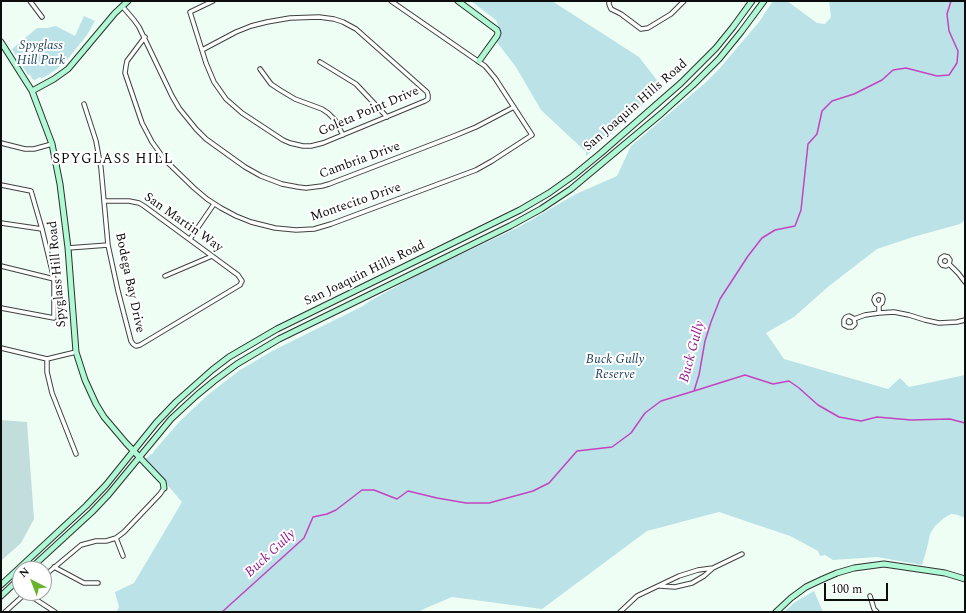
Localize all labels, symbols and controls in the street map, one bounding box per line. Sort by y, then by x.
park label: Spyglass Hill Park [17,38,65,69]
street label: San Joaquin Hills Road [581,57,691,155]
street label: Goleta Point Drive [316,84,422,140]
street label: Cambria Drive [317,139,403,183]
district label: SPYGLASS HILL [52,152,174,168]
street label: Montecito Drive [309,180,403,226]
street label: San Martin Way [141,190,225,256]
street label: Spyglass Hill Road [46,220,70,328]
street label: Bodega Bay Drive [111,231,147,335]
street label: San Joaquin Hills Road [302,238,428,310]
water label: Buck Gully [677,319,709,385]
park label: Buck Gully Reserve [586,352,644,383]
water label: Buck Gully [242,526,300,582]
north arrow [12,561,52,601]
text: N [15,563,33,582]
scale bar [826,575,890,601]
text: 100 m [831,580,862,599]

